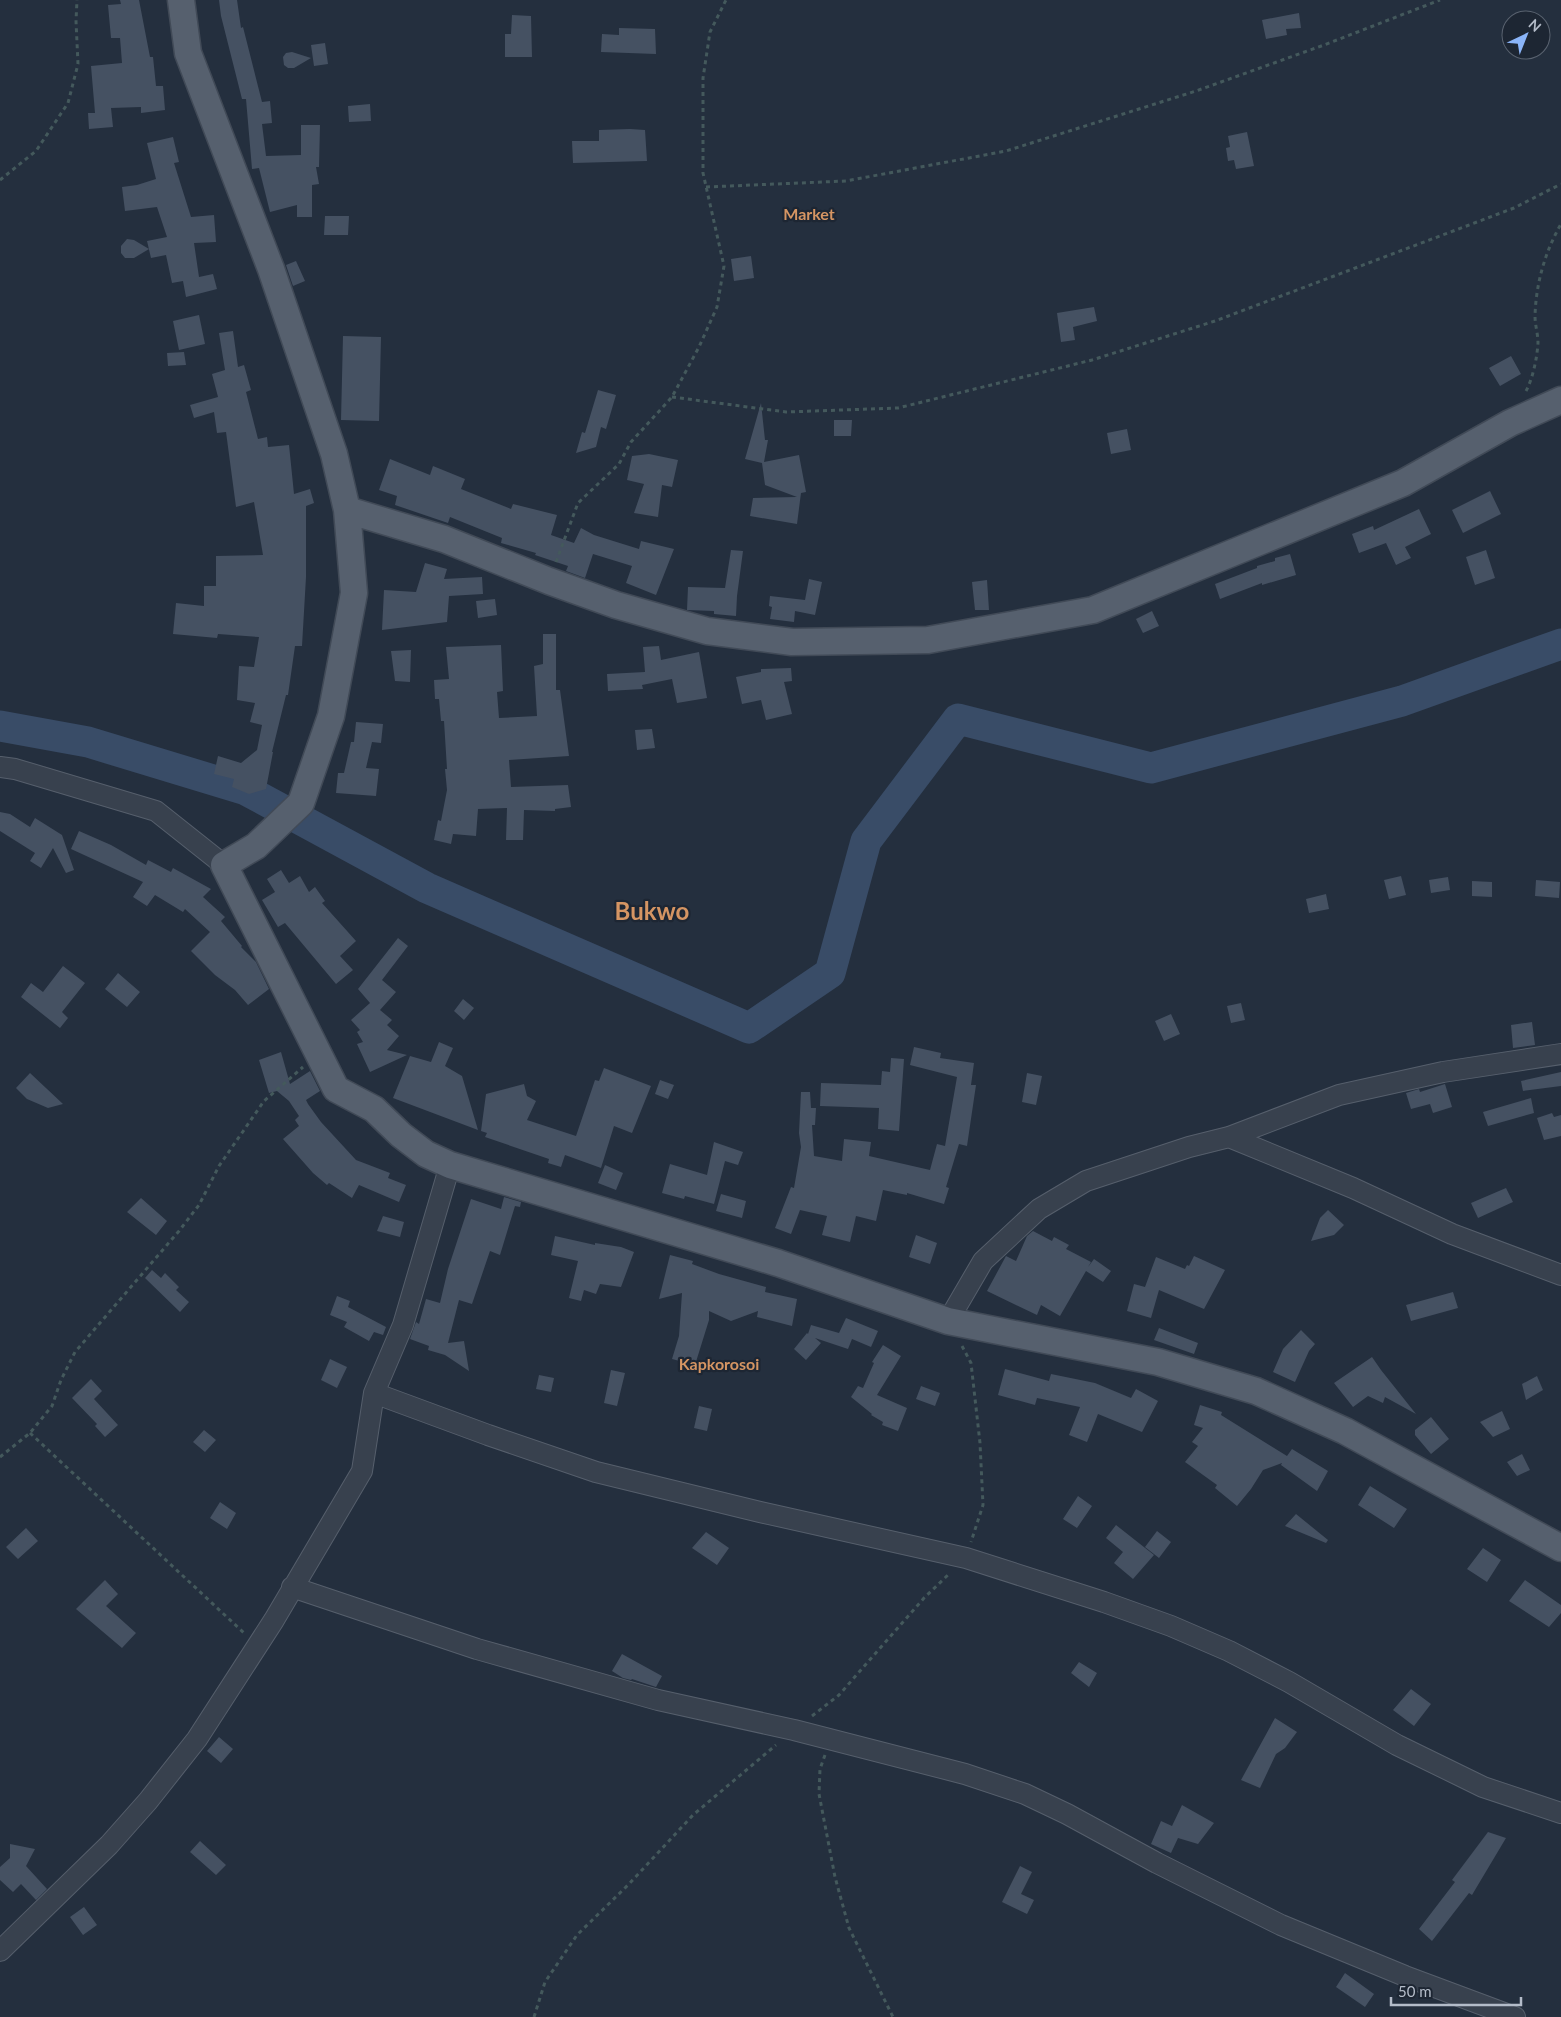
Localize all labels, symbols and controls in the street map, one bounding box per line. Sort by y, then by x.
north arrow [1501,10,1551,60]
text: N [1525,15,1545,35]
district label: Market [783,204,835,223]
district label: Bukwo [615,896,689,925]
district label: Kapkorosoi [679,1354,759,1373]
scale bar [1391,1974,1521,2006]
text: 50 m [1398,1982,1432,2000]

